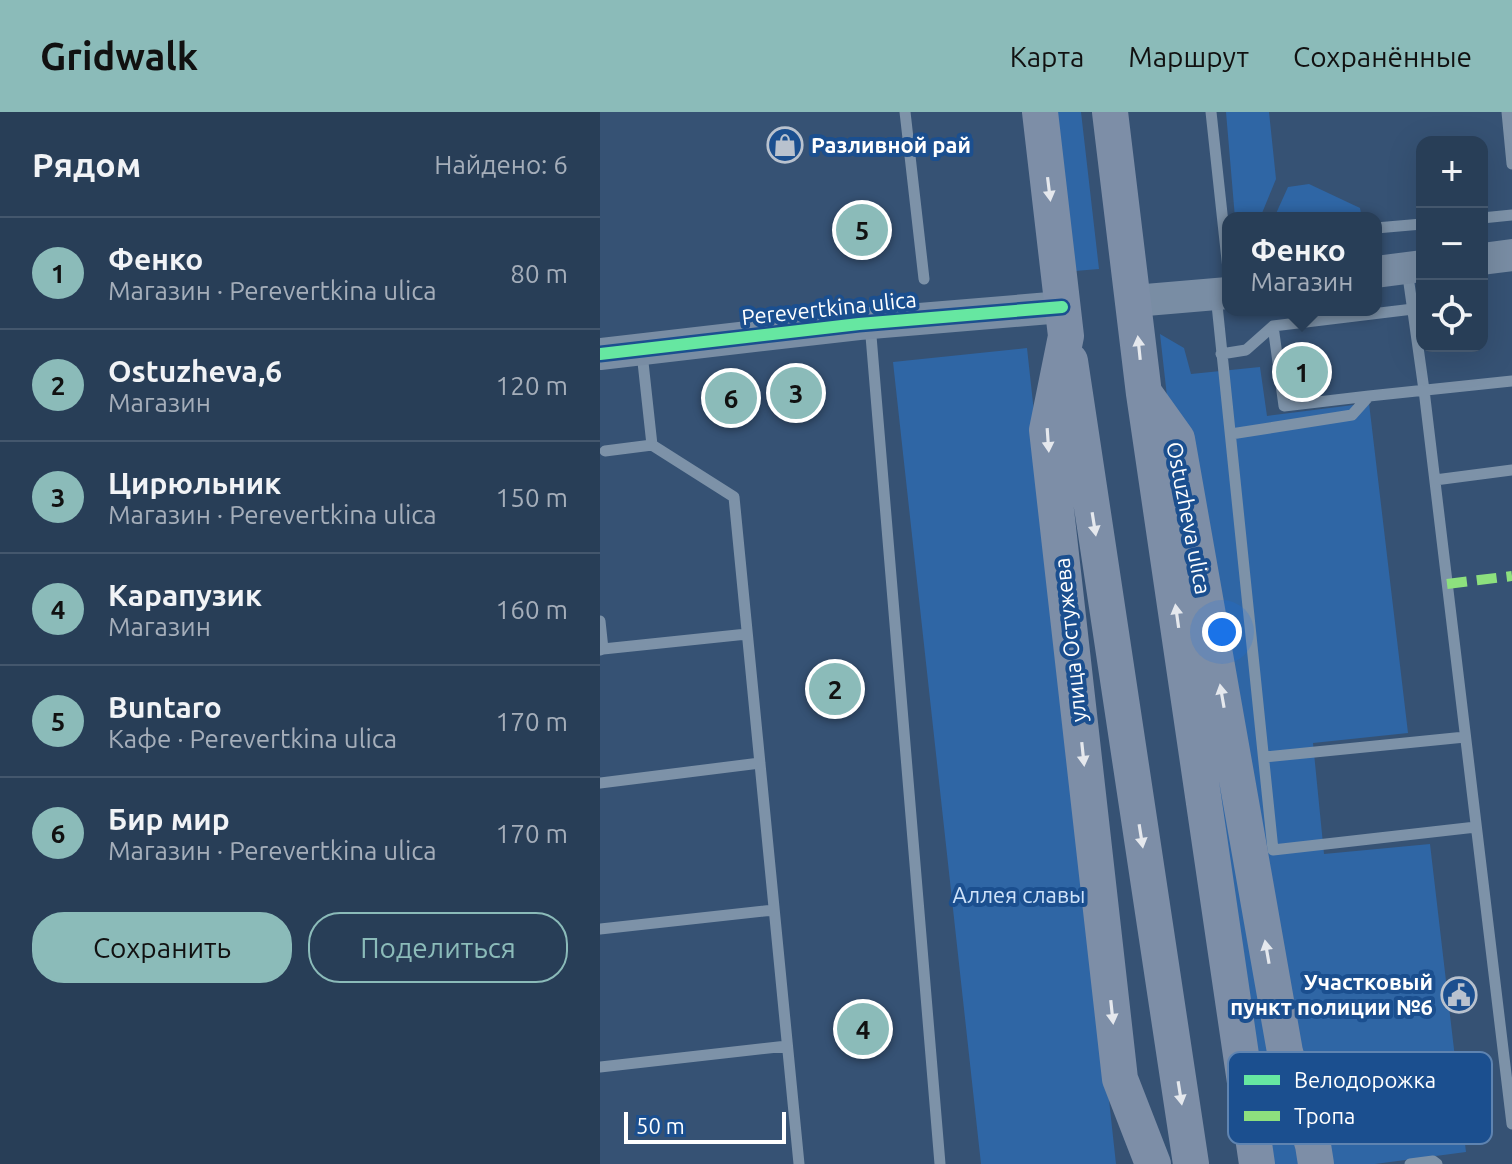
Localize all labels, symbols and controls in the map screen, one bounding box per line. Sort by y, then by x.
text: Gridwalk [40,35,198,77]
text: Карта [1010,41,1084,72]
text: Маршрут [1128,41,1249,72]
text: Сохранённые [1293,41,1472,72]
shop icon: Разливной рай [766,126,804,164]
place label: Разливной рай [811,132,971,157]
map controls [1416,136,1488,352]
button: + [1416,136,1488,208]
text: Рядом [32,145,141,183]
text: Найдено: 6 [434,150,568,179]
one-way arrow [1042,177,1055,202]
pin: 5 [836,200,888,260]
button: − [1416,208,1488,280]
popup [1222,212,1382,316]
text: Фенко [1251,233,1346,267]
text: Фенко [108,242,203,276]
text: 1 [51,259,65,288]
text: 80 m [510,259,568,288]
text: Магазин [1251,267,1353,296]
text: Магазин · Perevertkina ulica [108,276,437,305]
button: locate [1416,280,1488,352]
street label: Perevertkina ulica [740,286,918,329]
one-way arrow [1133,335,1146,360]
pin: 1 [1276,342,1328,402]
text: Ostuzheva,6 [108,354,282,388]
pin: 3 [770,363,822,423]
pin: 6 [705,368,757,428]
text: 2 [51,371,65,400]
text: 120 m [496,371,568,400]
text: Магазин [108,388,211,417]
one-way arrow [1042,428,1055,453]
street label: Ostuzheva ulica [1162,440,1217,596]
text: Цирюльник [108,466,281,500]
text: 3 [51,483,65,512]
text: 150 m [496,483,568,512]
text: Магазин · Perevertkina ulica [108,500,437,529]
one-way arrow [1088,511,1101,536]
street label: улица Остужева [1048,557,1091,724]
text: Карапузик [108,578,262,612]
text: 4 [51,595,65,624]
text: 160 m [496,595,568,624]
one-way arrow [1170,603,1183,628]
text: Магазин [108,612,211,641]
your location [1202,612,1242,652]
pin: 2 [809,659,861,719]
one-way arrow [1216,683,1228,708]
text: Buntaro [108,690,222,724]
text: 5 [51,707,65,736]
text: 170 m [496,707,568,736]
text: Кафе · Perevertkina ulica [108,724,397,753]
one-way arrow [1077,742,1090,767]
text: Бир мир [108,802,230,836]
text: 6 [51,819,65,848]
text: 170 m [496,819,568,848]
one-way arrow [1135,824,1148,849]
text: Магазин · Perevertkina ulica [108,836,437,865]
park label: Аллея славы [953,882,1085,907]
button: Сохранить [32,912,292,983]
button: Поделиться [308,912,568,983]
one-way arrow [1261,939,1273,964]
place label: Участковый пункт полиции №6 [1230,969,1433,1019]
public building icon: Участковый пункт полиции №6 [1440,976,1478,1014]
pin: 4 [837,999,889,1059]
one-way arrow [1106,1000,1119,1025]
legend [1228,1052,1492,1144]
text: Велодорожка [1294,1067,1436,1092]
one-way arrow [1174,1081,1187,1106]
text: Тропа [1294,1103,1355,1128]
scale bar [624,1108,786,1144]
text: 50 m [636,1113,685,1138]

